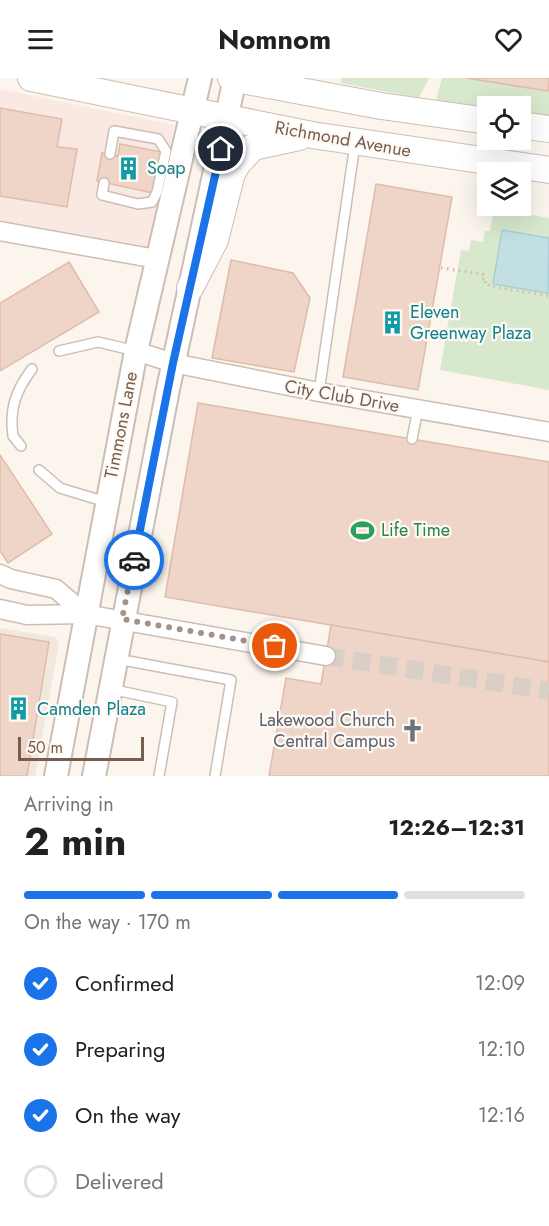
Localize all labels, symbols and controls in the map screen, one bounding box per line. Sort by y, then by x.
text: Nomnom [218,20,331,59]
icon: menu [24,23,57,56]
icon: heart [492,23,525,56]
map controls [477,96,531,216]
button: locate [477,96,531,150]
street label: Richmond Avenue [273,114,413,164]
pin [195,123,246,174]
icon: home [204,132,237,165]
building icon: Soap [116,155,142,181]
place label: Soap [147,155,186,181]
button: layers [477,162,531,216]
place label: Eleven Greenway Plaza [410,299,531,346]
building icon: Eleven Greenway Plaza [379,309,405,335]
street label: Timmons Lane [98,369,144,481]
street label: City Club Drive [283,373,401,419]
sports icon: Life Time [350,517,376,543]
place label: Life Time [381,517,450,543]
courier [104,530,164,590]
icon: car [118,544,151,577]
pin [249,620,300,671]
icon: bag [258,629,291,662]
building icon: Camden Plaza [6,696,32,722]
place label: Camden Plaza [37,696,146,722]
place label: Lakewood Church Central Campus [259,707,395,754]
church icon: Lakewood Church Central Campus [400,717,426,743]
scale bar [18,734,144,762]
text: 50 m [27,736,63,759]
text: Arriving in [24,790,114,819]
text: 12:26–12:31 [388,811,525,843]
text: 2 min [24,813,126,870]
text: On the way · 170 m [24,908,191,937]
icon: check [24,967,57,1000]
text: Confirmed [75,967,174,999]
text: 12:09 [475,969,525,998]
icon: check [24,1033,57,1066]
text: Preparing [75,1033,166,1065]
text: 12:10 [478,1035,525,1064]
icon: check [24,1099,57,1132]
text: On the way [75,1099,180,1131]
text: 12:16 [478,1101,525,1130]
text: Delivered [75,1165,164,1197]

